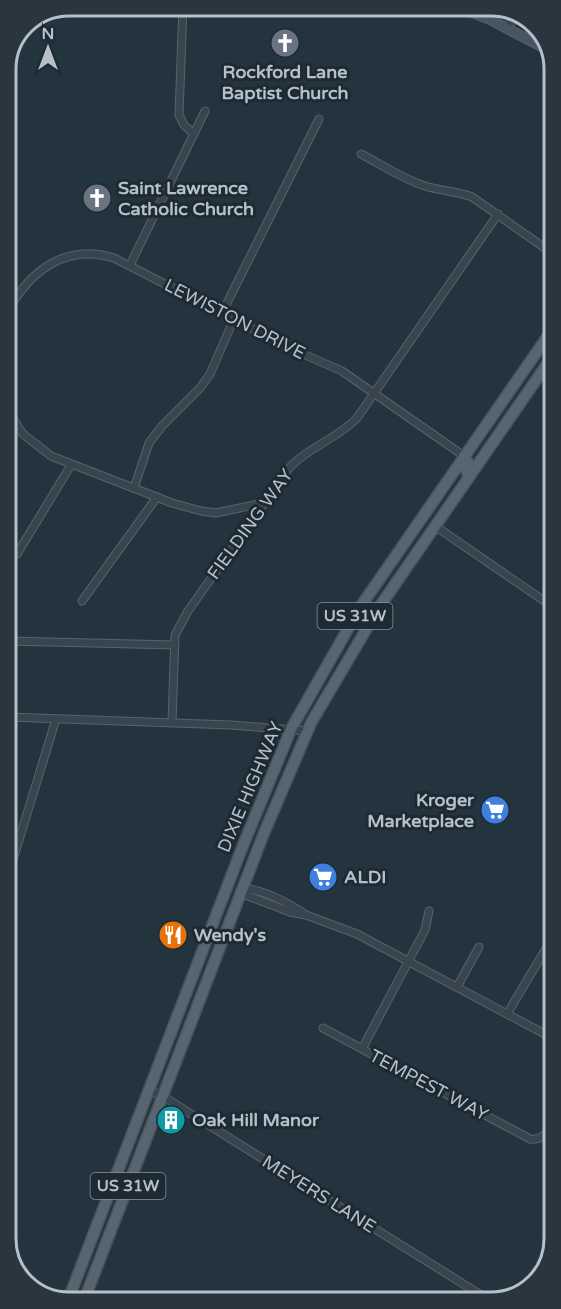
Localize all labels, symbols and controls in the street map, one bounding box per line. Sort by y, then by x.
north arrow [18,18,78,78]
text: N [42,24,54,44]
church icon: Rockford Lane Baptist Church [269,27,301,59]
place label: Rockford Lane Baptist Church [222,61,348,104]
place label: Saint Lawrence Catholic Church [118,177,254,220]
church icon: Saint Lawrence Catholic Church [81,182,113,214]
street label: LEWISTON DRIVE [161,274,309,364]
street label: FIELDING WAY [202,464,298,584]
road number: US 31W [318,603,392,629]
street label: DIXIE HIGHWAY [213,718,288,856]
place label: Kroger Marketplace [367,789,475,832]
supermarket icon: Kroger Marketplace [479,794,511,826]
supermarket icon: ALDI [307,861,339,893]
place label: ALDI [344,866,386,888]
restaurant icon: Wendy's [157,919,189,951]
place label: Wendy's [194,924,267,946]
street label: TEMPEST WAY [366,1044,493,1126]
building icon: Oak Hill Manor [155,1104,187,1136]
place label: Oak Hill Manor [192,1109,320,1131]
street label: MEYERS LANE [258,1150,380,1238]
road number: US 31W [90,1173,166,1199]

